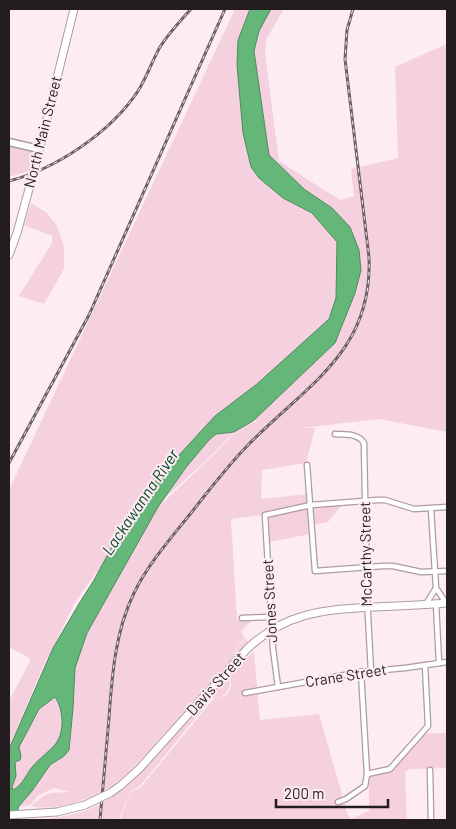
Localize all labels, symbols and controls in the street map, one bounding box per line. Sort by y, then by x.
street label: North Main Street [19,74,65,190]
water label: Lackawanna River [97,444,183,558]
street label: McCarthy Street [355,501,375,607]
street label: Jones Street [258,559,280,643]
street label: Davis Street [182,648,248,719]
street label: Crane Street [304,660,388,690]
scale bar [276,776,388,808]
text: 200 m [284,784,324,802]

